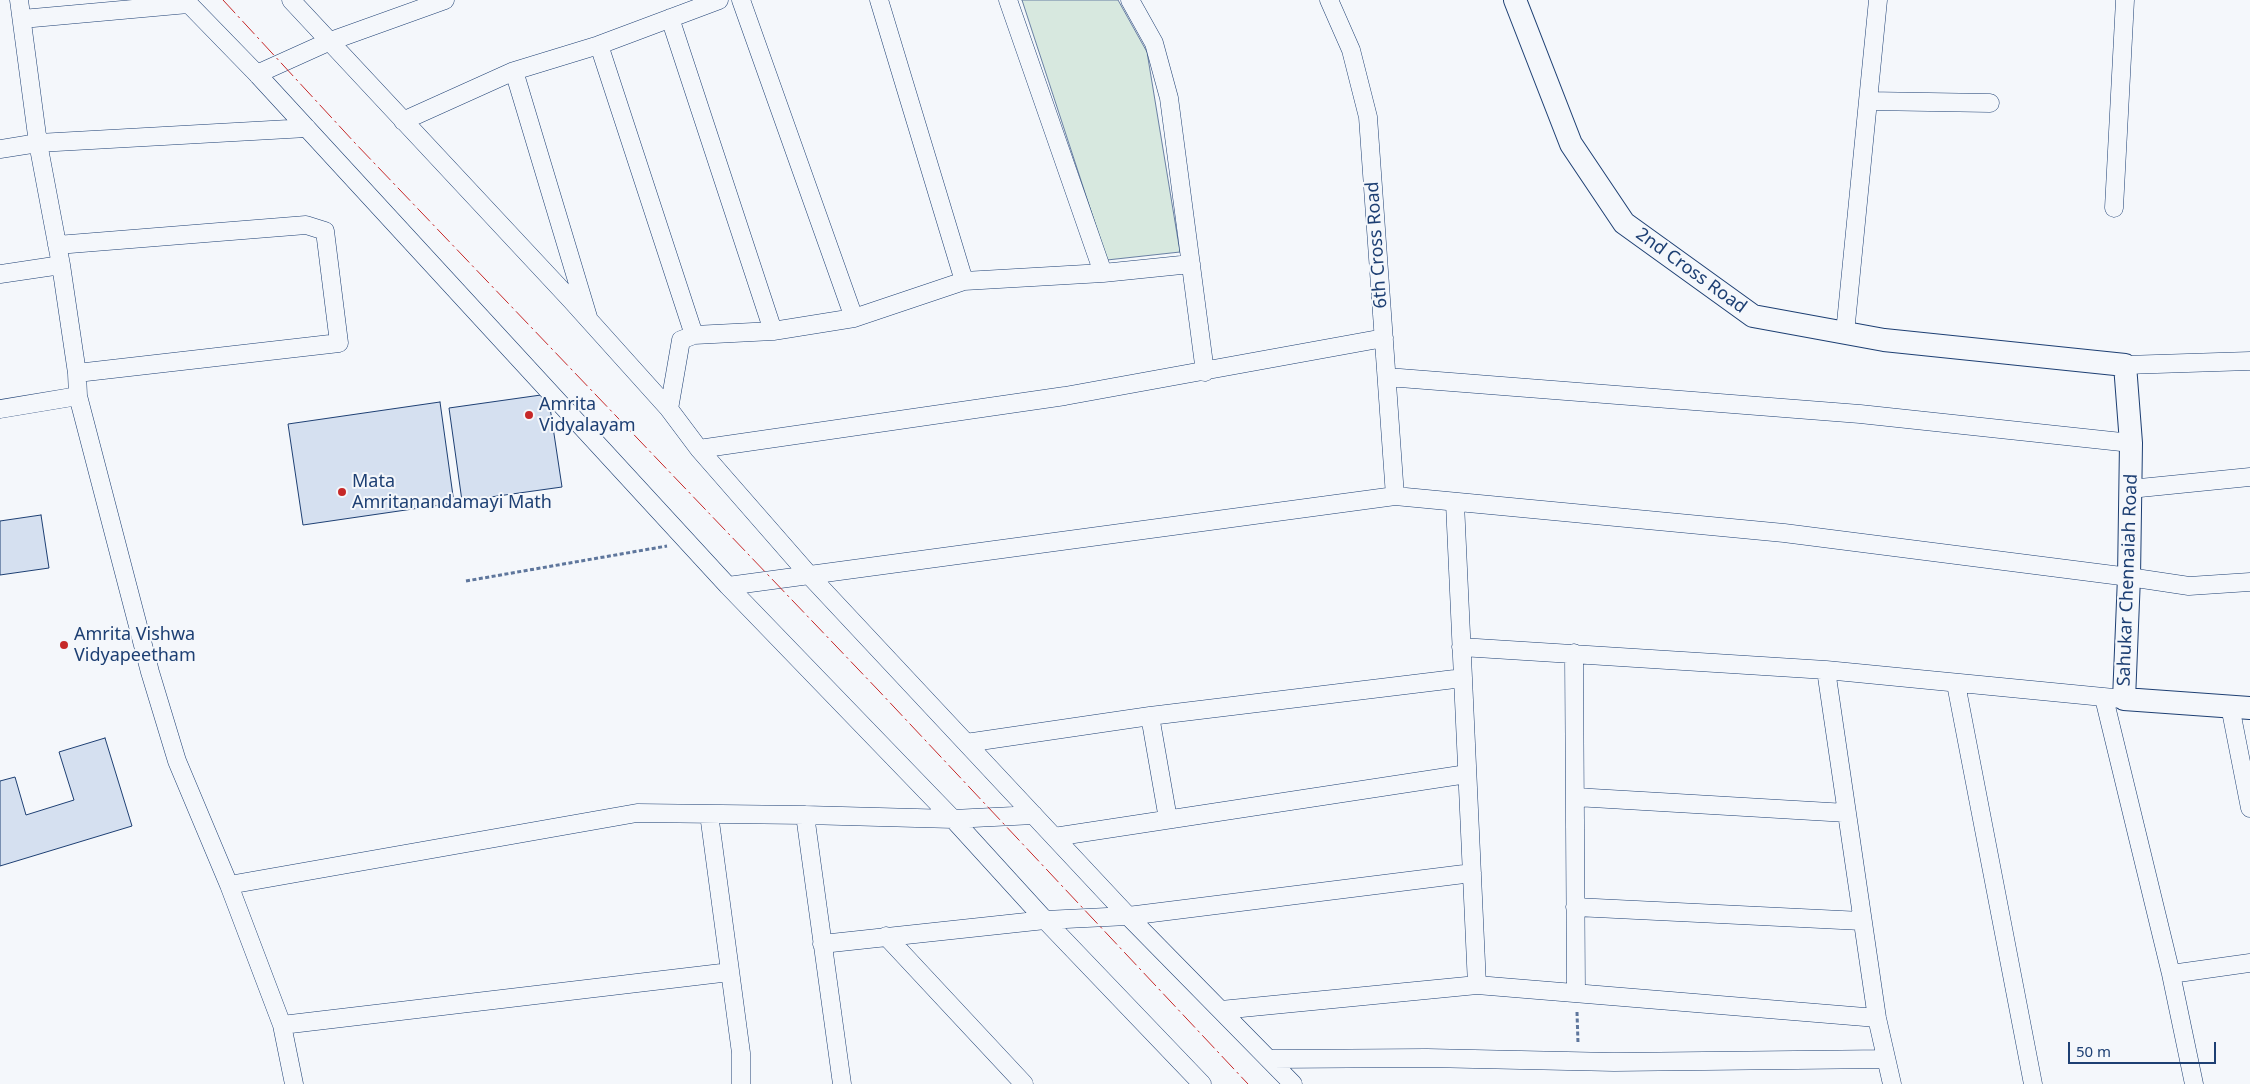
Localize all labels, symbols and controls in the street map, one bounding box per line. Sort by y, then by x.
street label: 6th Cross Road [1362,181,1392,309]
street label: 2nd Cross Road [1631,224,1751,318]
place label: Amrita Vidyalayam [539,394,636,436]
marker: Amrita Vidyalayam [523,409,535,421]
place label: Mata Amritanandamayi Math [352,471,552,514]
street label: Sahukar Chennaiah Road [2113,473,2143,687]
marker: Mata Amritanandamayi Math [336,486,348,498]
place label: Amrita Vishwa Vidyapeetham [74,624,196,666]
marker: Amrita Vishwa Vidyapeetham [58,639,70,651]
scale bar [2070,1032,2218,1064]
text: 50 m [2076,1041,2111,1061]

